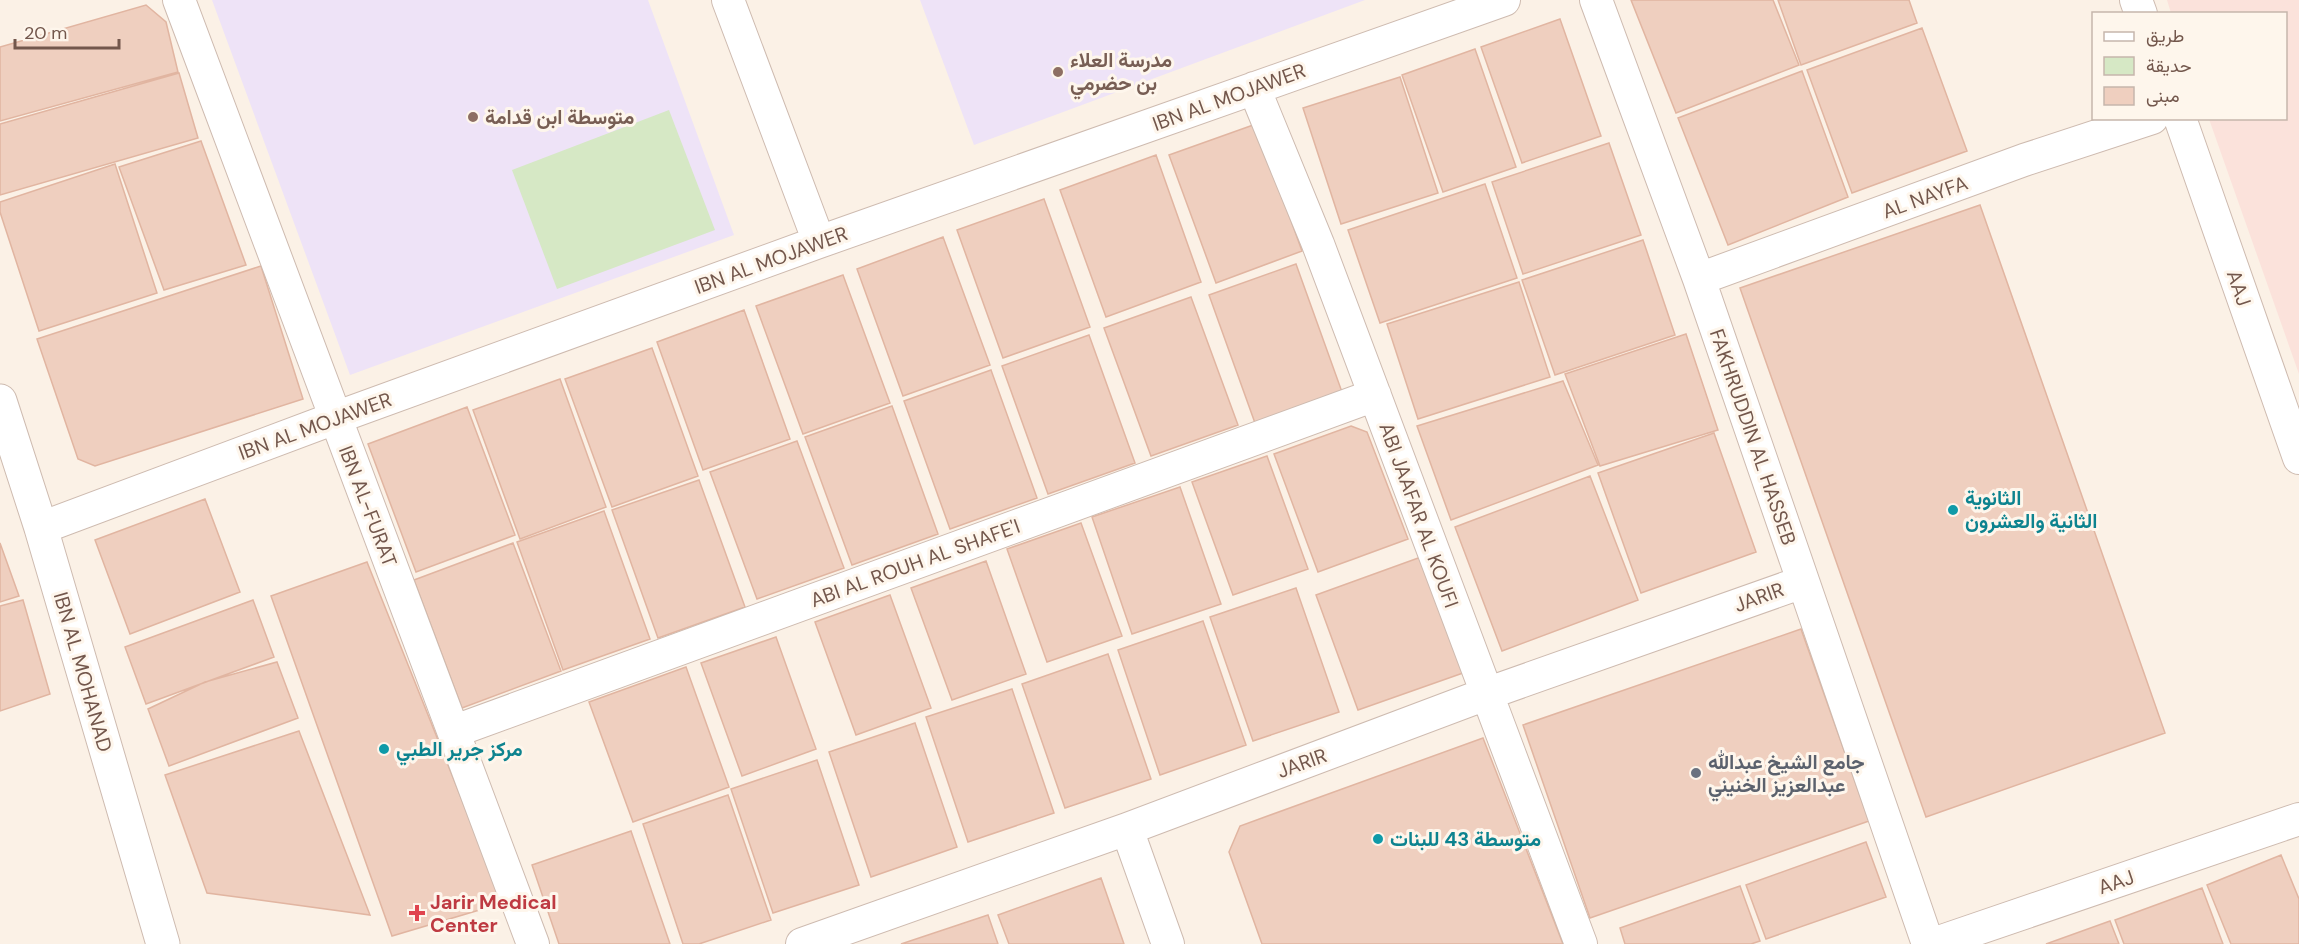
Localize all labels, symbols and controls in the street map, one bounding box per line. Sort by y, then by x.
scale bar [15,12,118,50]
legend [2092,12,2287,120]
text: 20 m [24,21,67,45]
text: طريق [2146,24,2184,48]
place label: مدرسة العلاء بن حضرمي [1070,47,1172,100]
text: حديقة [2146,54,2192,78]
street label: IBN AL MOJAWER [1149,57,1309,137]
marker: مدرسة العلاء بن حضرمي [1051,65,1065,79]
text: مبنى [2146,84,2180,108]
place label: متوسطة ابن قدامة [485,104,634,130]
marker: متوسطة ابن قدامة [466,110,480,124]
street label: AL NAYFA [1879,170,1971,224]
street label: IBN AL MOJAWER [691,220,851,300]
street label: AAJ [2221,266,2257,310]
street label: FAKHRUDDIN AL HASSEB [1704,326,1802,548]
street label: IBN AL MOJAWER [235,386,395,466]
street label: ABI JAAFAR AL KOUFI [1373,419,1465,611]
street label: IBN AL-FURAT [333,442,403,570]
place label: الثانوية الثانية والعشرون [1965,485,2098,534]
marker: الثانوية الثانية والعشرون [1946,503,1960,517]
street label: ABI AL ROUH AL SHAFE'I [807,513,1023,613]
street label: JARIR [1731,576,1787,618]
street label: IBN AL MOHANAD [48,589,118,755]
place label: مركز جرير الطبي [396,736,523,766]
marker: مركز جرير الطبي [377,742,391,756]
street label: JARIR [1274,742,1330,784]
place label: جامع الشيخ عبدالله عبدالعزيز الخنيني [1708,749,1865,802]
marker: جامع الشيخ عبدالله عبدالعزيز الخنيني [1689,766,1703,780]
place label: متوسطة 43 للبنات [1390,826,1541,852]
marker: متوسطة 43 للبنات [1371,832,1385,846]
street label: AAJ [2094,864,2138,900]
place label: Jarir Medical Center [430,889,557,938]
marker: Jarir Medical Center [408,904,426,922]

